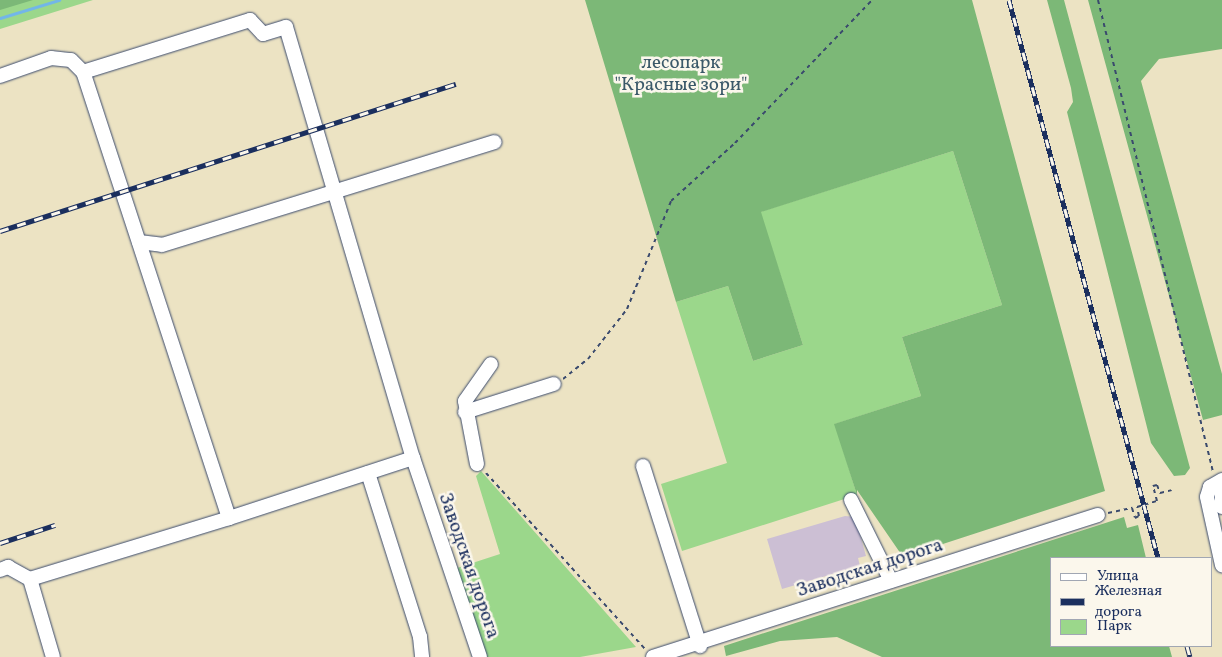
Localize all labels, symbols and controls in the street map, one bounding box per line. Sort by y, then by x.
park label: лесопарк "Красные зори" [615,53,747,97]
street label: Заводская дорога [432,490,504,642]
street label: Заводская дорога [794,535,946,603]
legend [1050,557,1212,647]
text: Улица [1097,566,1139,587]
text: Железная дорога [1095,581,1162,623]
text: Парк [1097,616,1132,637]

